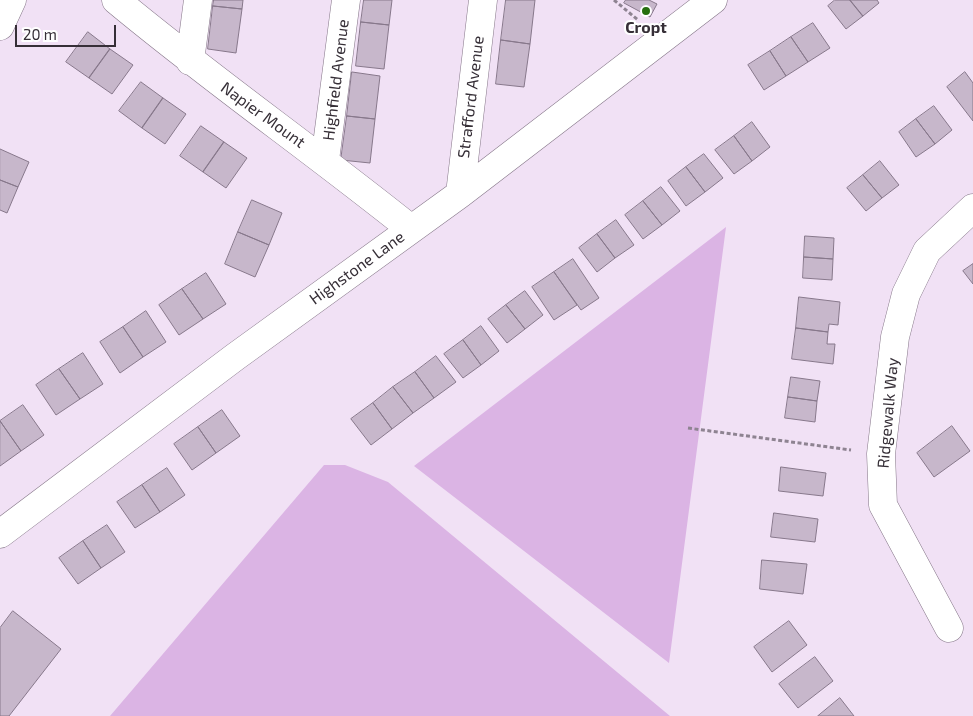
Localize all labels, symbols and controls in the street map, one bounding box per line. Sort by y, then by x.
marker: Cropt [640,5,652,17]
scale bar [18,15,119,47]
street label: Highfield Avenue [319,18,353,142]
place label: Cropt [625,18,667,38]
text: 20 m [23,25,57,43]
street label: Strafford Avenue [454,35,488,159]
street label: Napier Mount [217,78,309,152]
street label: Highstone Lane [306,227,408,309]
street label: Ridgewalk Way [874,357,902,469]

